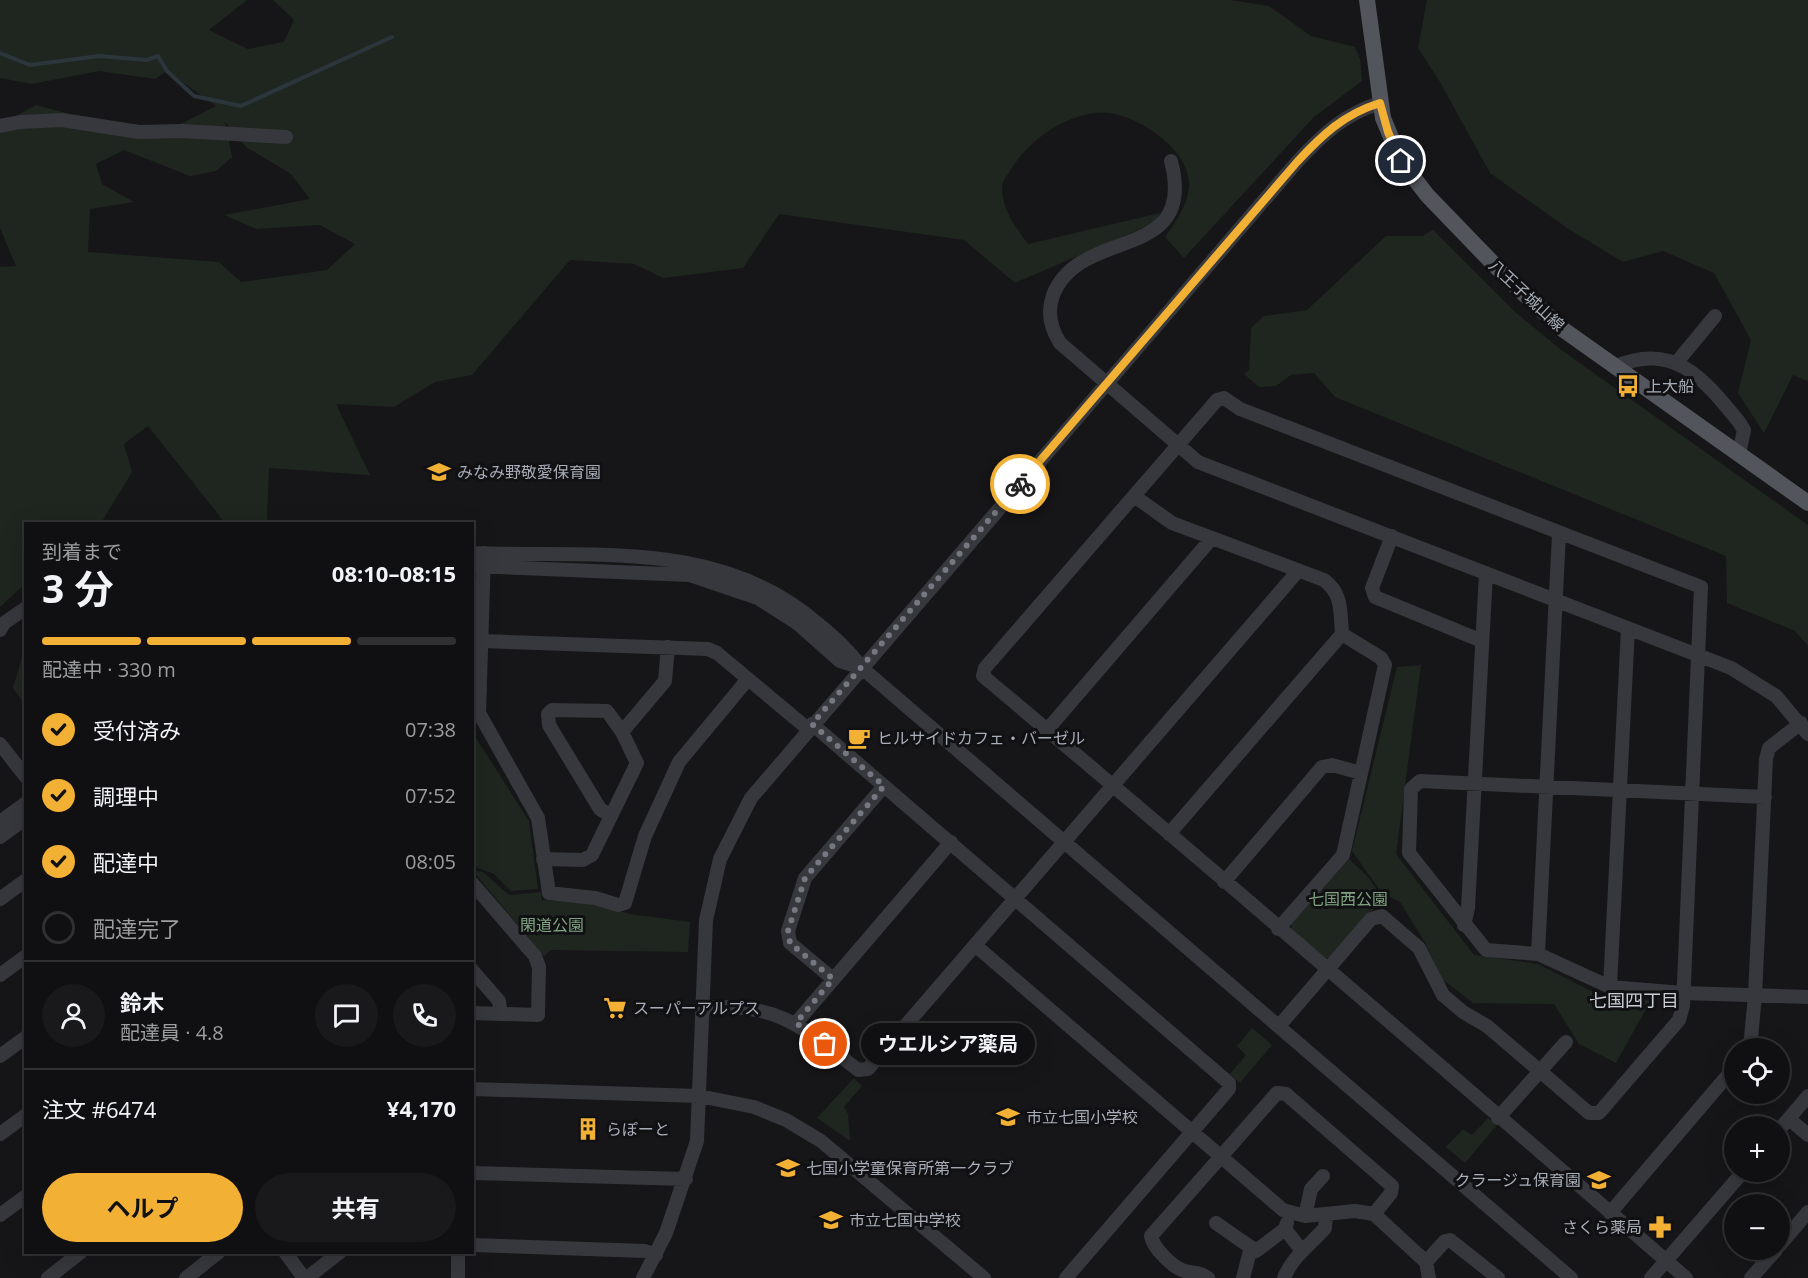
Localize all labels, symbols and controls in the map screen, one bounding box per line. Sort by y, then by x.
pin [1375,135,1426,186]
icon: home [1384,144,1417,177]
street label: 八王子城山線 [1484,254,1570,336]
bus stop icon: 上大船 [1615,373,1641,399]
place label: 上大船 [1646,375,1694,397]
courier [990,454,1050,514]
school or university icon: みなみ野敬愛保育園 [426,459,452,485]
place label: みなみ野敬愛保育園 [457,461,601,483]
icon: bike [1004,468,1037,501]
text: 到着まで [42,538,122,565]
text: 08:10–08:15 [332,558,456,588]
text: 3 分 [42,561,113,614]
text: 配達中 · 330 m [42,656,176,683]
icon: check [42,713,75,746]
text: 受付済み [93,715,181,745]
text: 07:38 [405,716,456,743]
cafe icon: ヒルサイドカフェ・バーゼル [846,725,872,751]
place label: ヒルサイドカフェ・バーゼル [877,727,1085,749]
icon: check [42,779,75,812]
text: 調理中 [93,781,159,811]
text: 07:52 [405,782,456,809]
icon: check [42,845,75,878]
text: 配達中 [93,847,159,877]
text: 08:05 [405,848,456,875]
park label: 七国西公園 [1308,888,1388,910]
text: 配達完了 [93,913,181,943]
park label: 閑道公園 [520,914,584,936]
button: person [42,984,105,1047]
button: chat [315,984,378,1047]
button: phone [393,984,456,1047]
text: 鈴木 [120,987,164,1017]
district label: 七国四丁目 [1589,988,1679,1012]
supermarket icon: スーパーアルプス [602,995,628,1021]
place label: スーパーアルプス [633,997,760,1019]
pin [799,1018,850,1069]
text: 配達員 · 4.8 [120,1019,224,1046]
callout: ウエルシア薬局 [861,1023,1035,1065]
icon: bag [808,1027,841,1060]
text: ウエルシア薬局 [878,1030,1018,1057]
map controls [1724,1038,1790,1260]
button: locate [1724,1038,1790,1104]
text: ¥4,170 [387,1093,456,1123]
text: 注文 #6474 [42,1094,156,1124]
school or university icon: 市立七国小学校 [995,1104,1021,1130]
place label: 市立七国小学校 [1026,1106,1138,1128]
building icon: らぽーと [575,1116,601,1142]
button: + [1724,1116,1790,1182]
place label: らぽーと [606,1118,670,1140]
school or university icon: 七国小学童保育所第一クラブ [775,1155,801,1181]
place label: 七国小学童保育所第一クラブ [806,1157,1014,1179]
school or university icon: クラージュ保育園 [1586,1167,1612,1193]
place label: クラージュ保育園 [1454,1169,1581,1191]
button: ヘルプ [42,1173,243,1242]
button: 共有 [255,1173,456,1242]
button: − [1724,1194,1790,1260]
school or university icon: 市立七国中学校 [818,1207,844,1233]
place label: 市立七国中学校 [849,1209,961,1231]
pharmacy icon: さくら薬局 [1647,1214,1673,1240]
place label: さくら薬局 [1562,1216,1642,1238]

